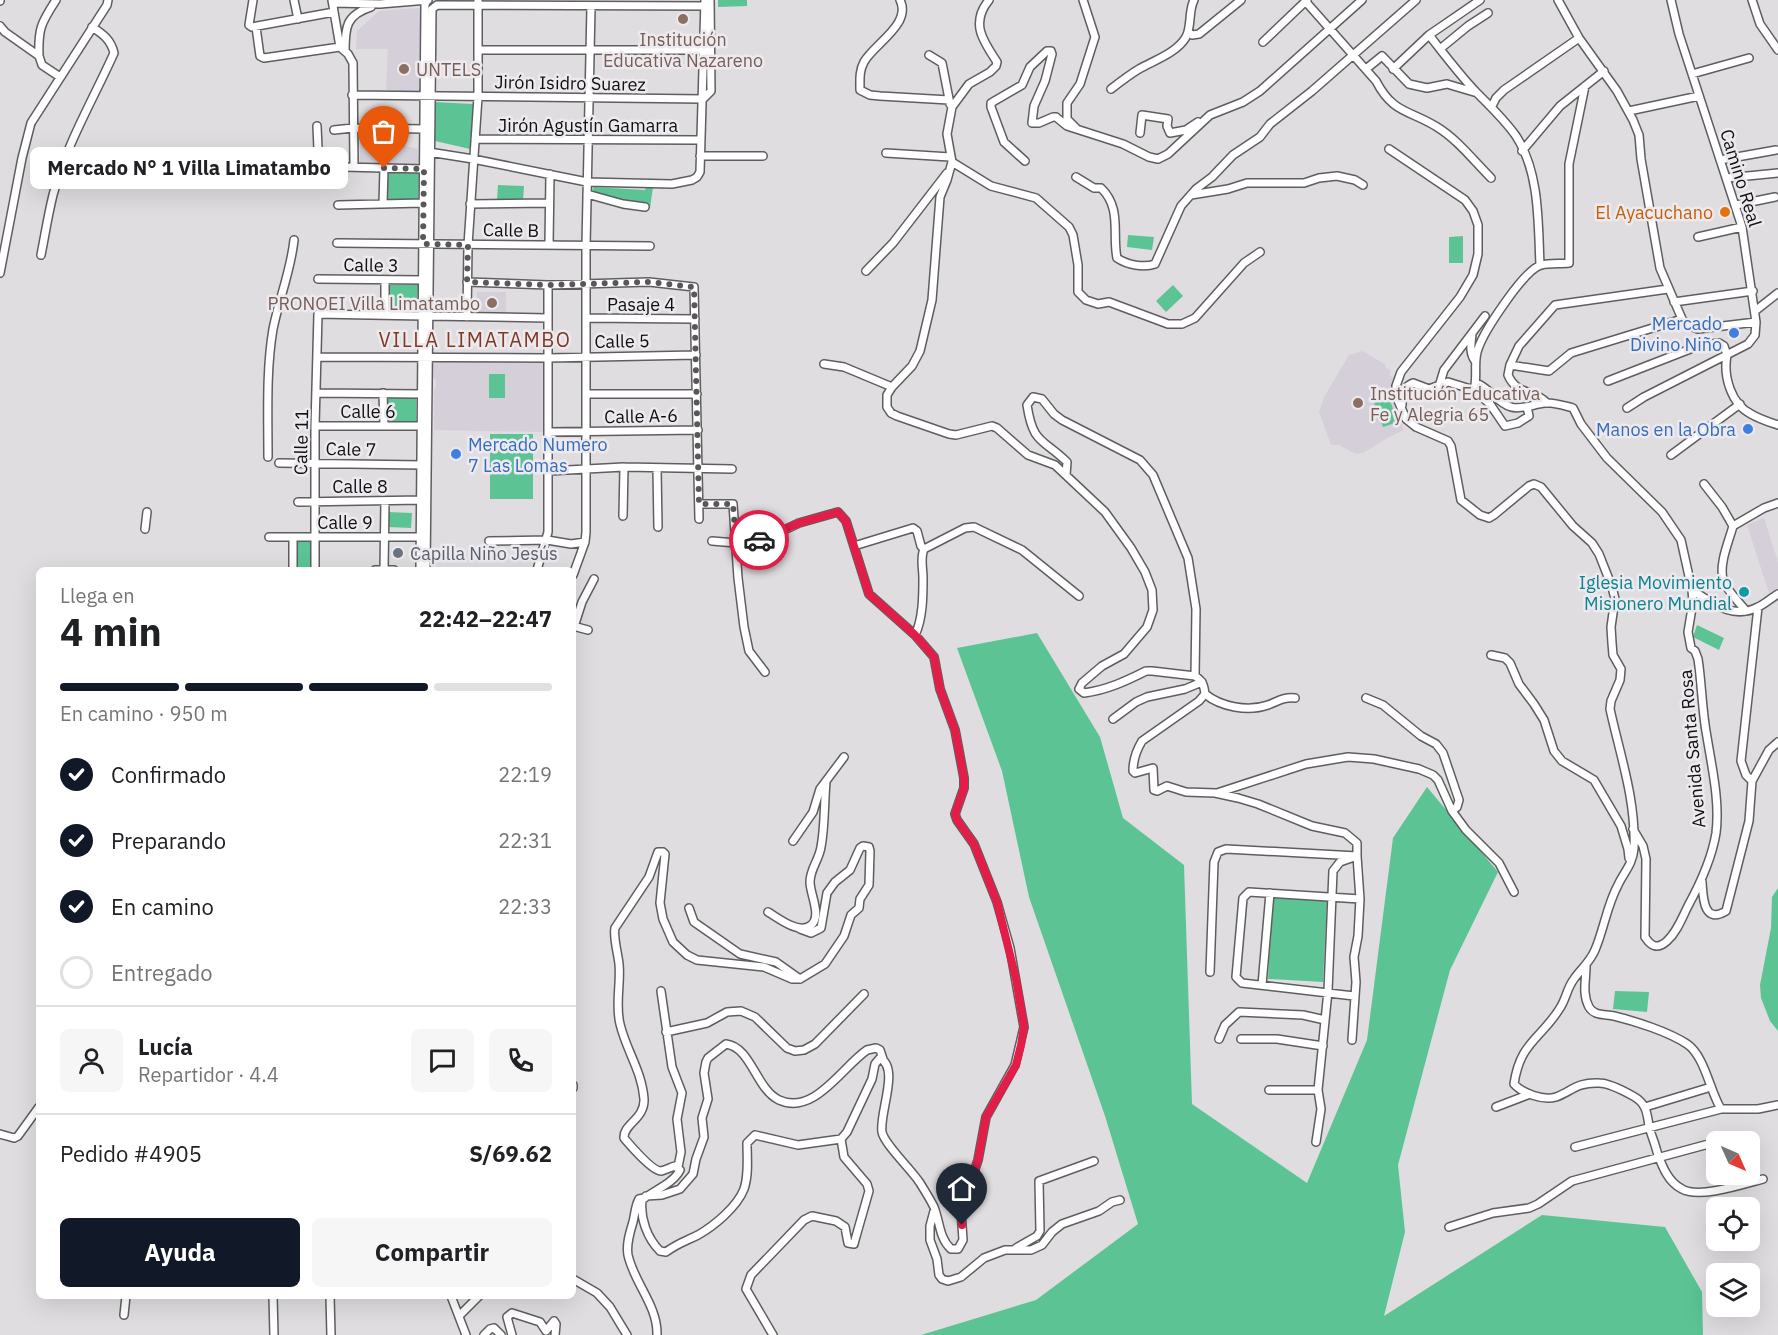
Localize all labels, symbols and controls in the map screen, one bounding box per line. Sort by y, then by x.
marker: Institución Educativa Nazareno [676,12,690,26]
place label: Institución Educativa Nazareno [603,28,763,72]
place label: UNTELS [416,58,481,81]
marker: UNTELS [397,62,411,76]
street label: Jirón Isidro Suarez [494,70,646,96]
pin [358,106,409,168]
street label: Jirón Agustín Gamarra [498,114,678,137]
icon: bag [367,115,400,148]
street label: Camino Real [1715,126,1767,230]
callout: Mercado N° 1 Villa Limatambo [30,147,348,189]
text: Mercado N° 1 Villa Limatambo [47,154,331,181]
place label: El Ayacuchano [1595,201,1713,224]
marker: El Ayacuchano [1718,205,1732,219]
street label: Calle B [483,218,539,242]
street label: Calle 3 [343,253,399,277]
place label: PRONOEI Villa Limatambo [268,292,480,315]
street label: Pasaje 4 [607,293,675,316]
marker: PRONOEI Villa Limatambo [485,296,499,310]
place label: Mercado Divino Niño [1630,312,1722,356]
district label: VILLA LIMATAMBO [379,326,571,353]
marker: Mercado Divino Niño [1727,326,1741,340]
street label: Calle 5 [594,329,650,353]
place label: Institución Educativa Fe y Alegria 65 [1370,382,1541,426]
marker: Institución Educativa Fe y Alegria 65 [1351,396,1365,410]
street label: Calle 6 [340,400,396,423]
street label: Calle A-6 [604,404,678,428]
street label: Calle 11 [289,409,313,475]
place label: Manos en la Obra [1596,418,1736,441]
marker: Manos en la Obra [1741,422,1755,436]
place label: Mercado Numero 7 Las Lomas [468,433,608,477]
street label: Cale 7 [325,437,377,461]
marker: Mercado Numero 7 Las Lomas [449,447,463,461]
street label: Calle 8 [332,475,388,498]
courier [729,510,789,570]
street label: Calle 9 [317,511,373,534]
icon: car [743,524,776,557]
place label: Capilla Niño Jesús [410,542,558,565]
marker: Capilla Niño Jesús [391,546,405,560]
place label: Iglesia Movimiento Misionero Mundial [1579,571,1732,615]
text: Llega en [60,582,135,609]
marker: Iglesia Movimiento Misionero Mundial [1737,585,1751,599]
text: 22:42–22:47 [419,604,552,633]
text: 4 min [60,606,162,657]
street label: Avenida Santa Rosa [1674,668,1710,829]
text: En camino · 950 m [60,700,228,727]
icon: check [60,758,93,791]
text: Confirmado [111,760,226,789]
text: 22:19 [498,761,552,788]
icon: check [60,824,93,857]
text: Preparando [111,826,226,855]
text: 22:31 [498,827,552,854]
icon: check [60,890,93,923]
text: En camino [111,892,214,921]
text: 22:33 [498,893,552,920]
text: Entregado [111,958,212,987]
button: person [60,1029,123,1092]
button: chat [411,1029,474,1092]
button: phone [489,1029,552,1092]
text: Lucía [138,1032,193,1061]
text: Repartidor · 4.4 [138,1061,279,1088]
north arrow [1706,1131,1760,1185]
map controls [1706,1131,1760,1317]
text: Pedido #4905 [60,1139,202,1168]
text: S/69.62 [469,1139,552,1168]
pin [936,1163,987,1225]
icon: home [945,1172,978,1205]
button: locate [1706,1197,1760,1251]
button: Ayuda [60,1218,300,1287]
button: Compartir [312,1218,552,1287]
button: layers [1706,1263,1760,1317]

